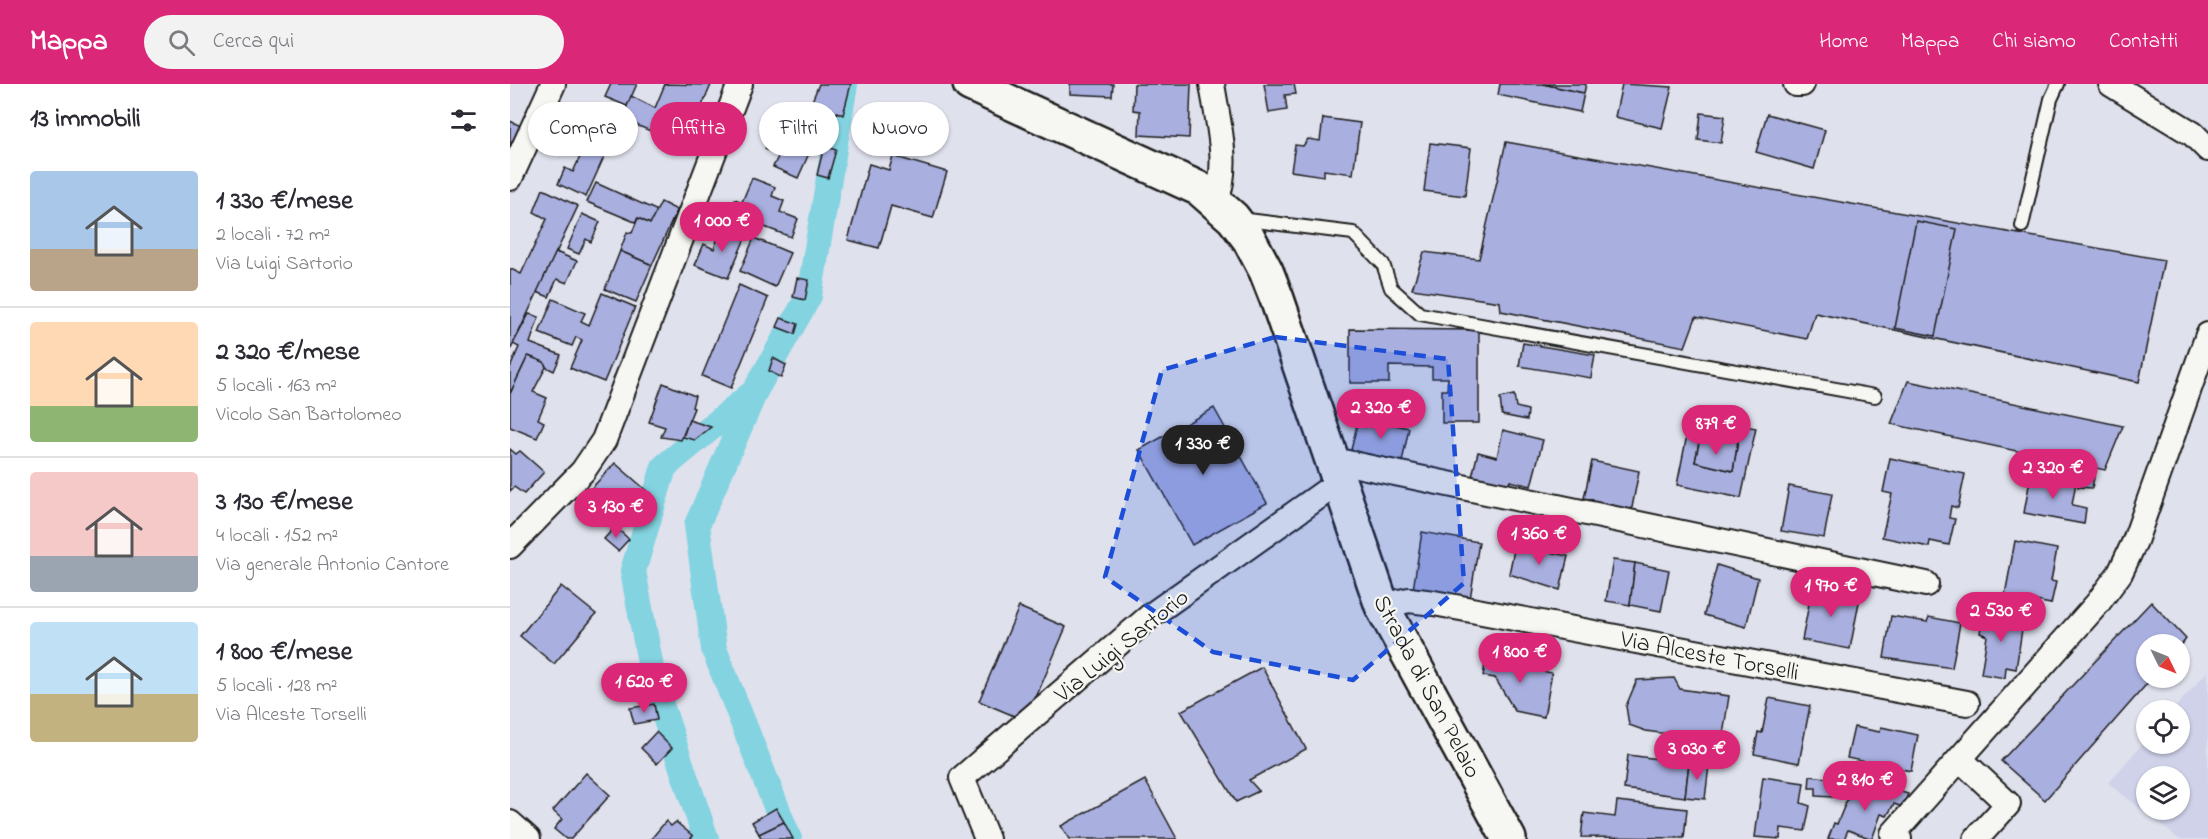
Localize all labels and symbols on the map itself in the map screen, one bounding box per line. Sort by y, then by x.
pin: 1 000 € [667,202,777,253]
pin: 2 320 € [1326,389,1436,440]
pin: 879 € [1674,405,1758,456]
pin: 1 330 € [1148,425,1258,476]
pin: 2 320 € [1998,449,2108,500]
pin: 3 130 € [561,488,671,539]
pin: 1 360 € [1484,515,1594,566]
pin: 1 970 € [1776,567,1886,618]
street label: Via Luigi Sartorio [1047,582,1197,713]
street label: Strada di San Pelaio [1363,589,1489,785]
pin: 2 530 € [1946,592,2056,643]
street label: Via Alceste Torselli [1616,623,1802,692]
pin: 1 800 € [1465,633,1575,684]
north arrow [2136,634,2190,688]
pin: 1 620 € [589,663,699,714]
pin: 3 030 € [1642,730,1752,781]
pin: 2 810 € [1810,761,1920,812]

